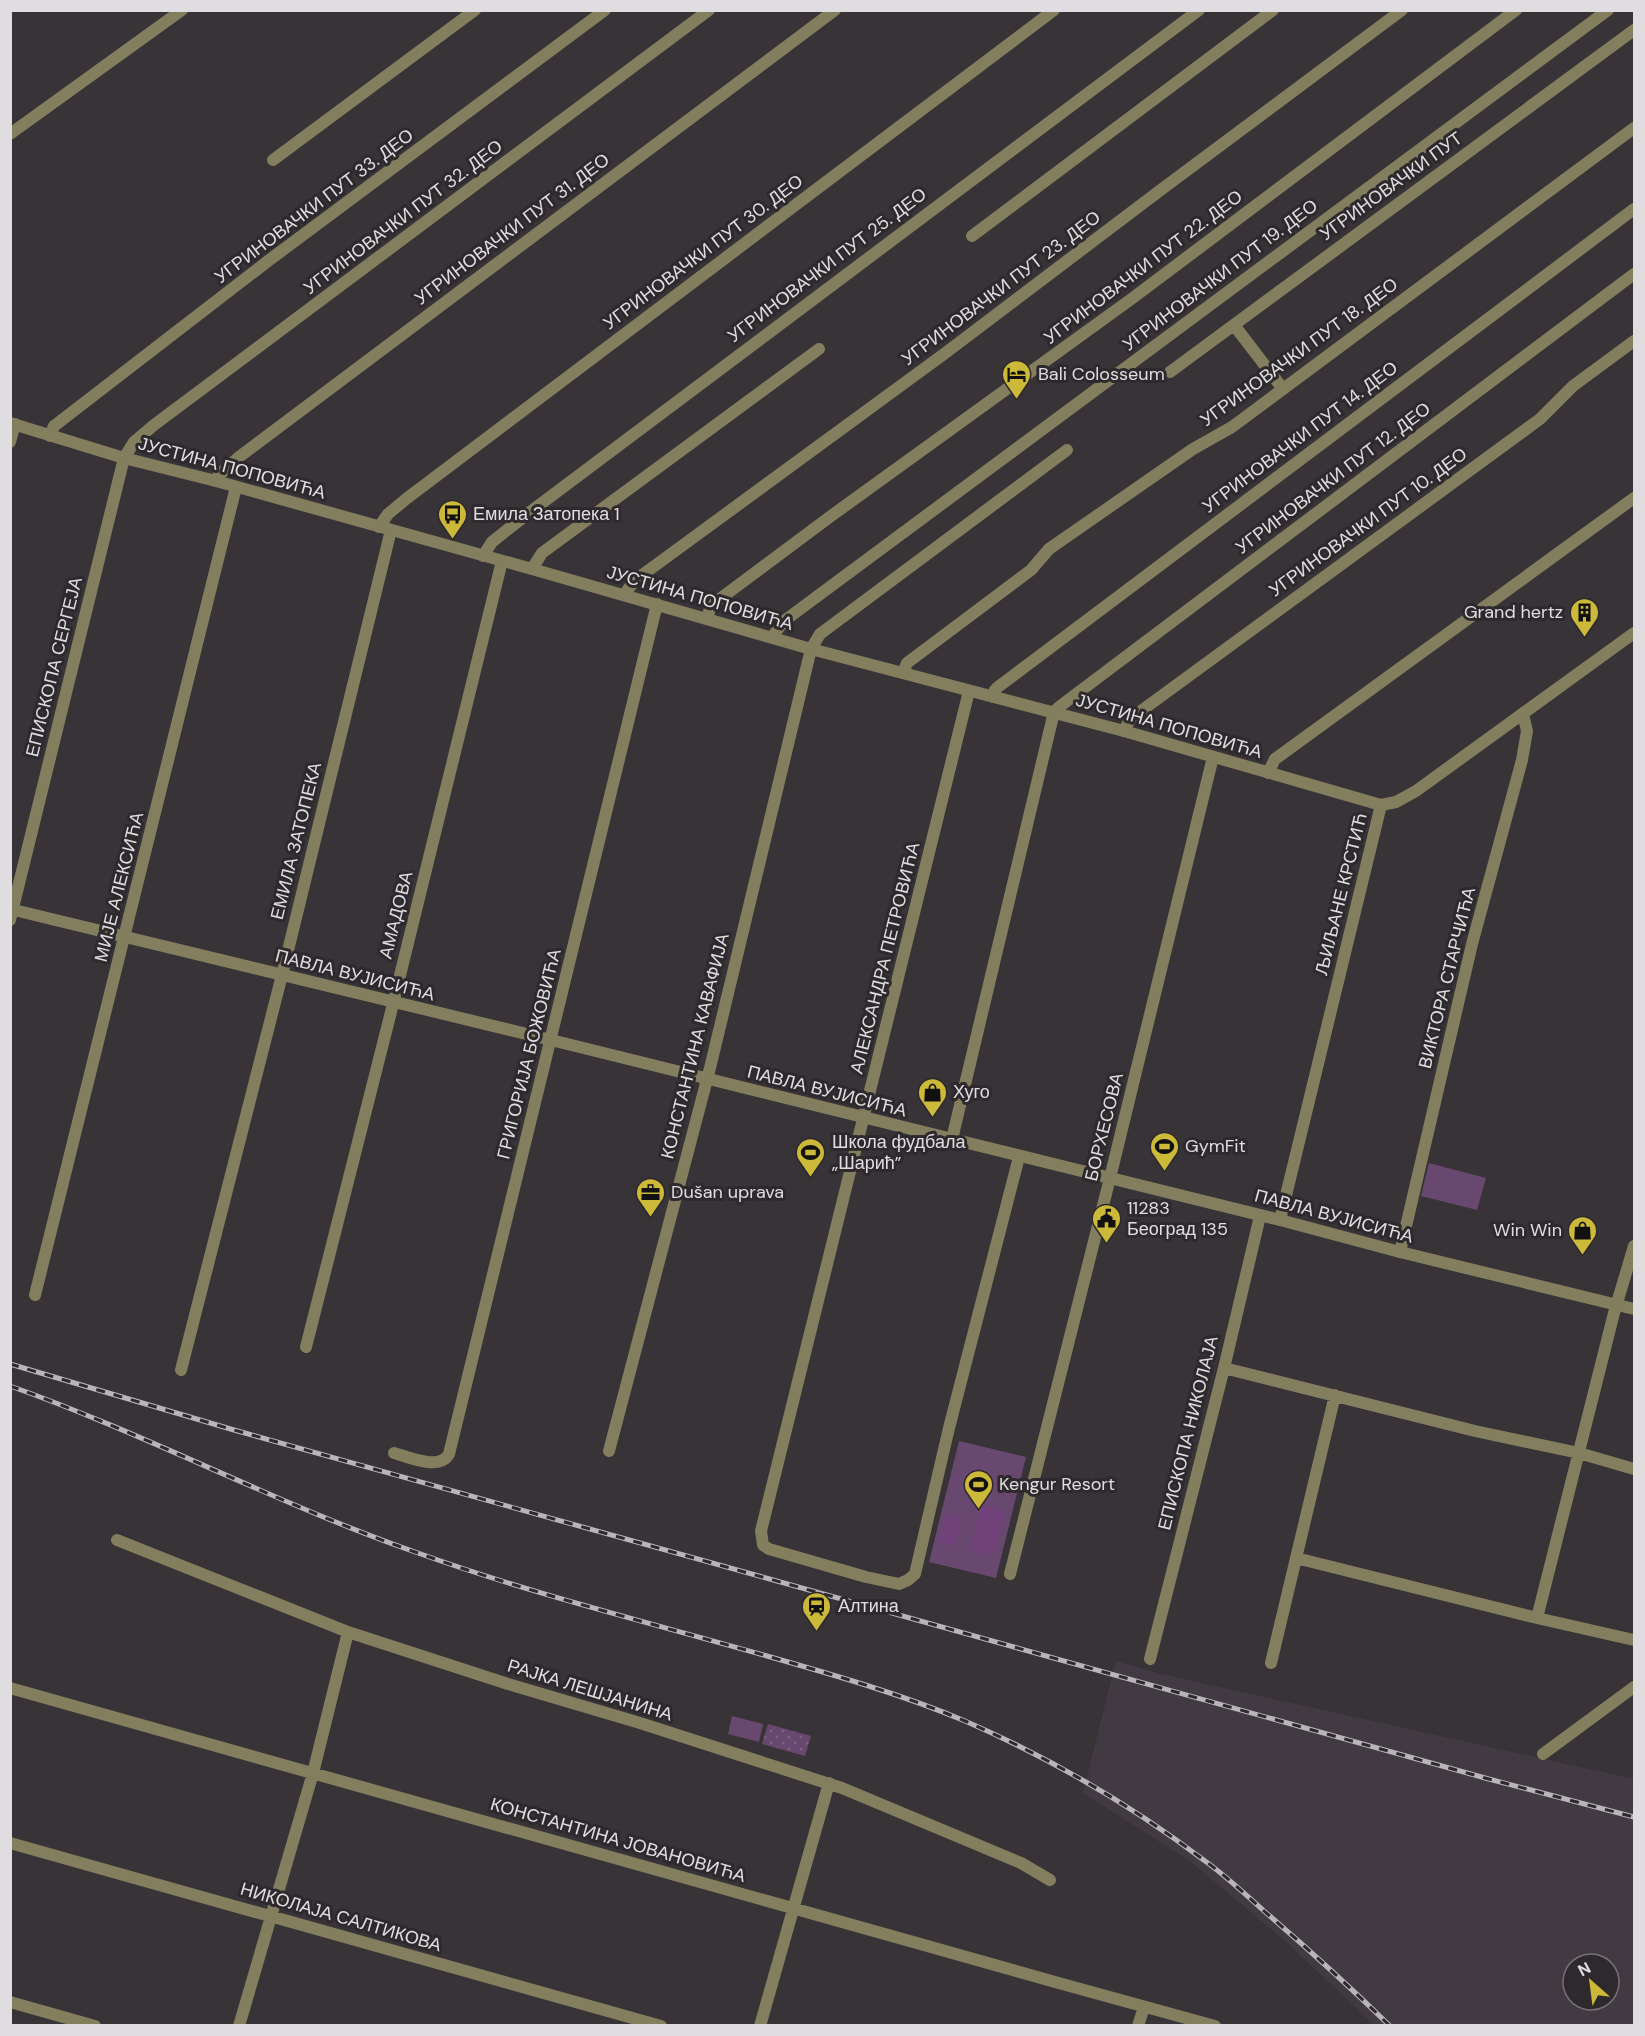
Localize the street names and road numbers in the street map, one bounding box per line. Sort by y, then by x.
street label: УГРИНОВАЧКИ ПУТ 33. ДЕО [210,123,418,289]
street label: УГРИНОВАЧКИ ПУТ [1315,126,1467,246]
street label: УГРИНОВАЧКИ ПУТ 32. ДЕО [299,134,507,300]
street label: УГРИНОВАЧКИ ПУТ 31. ДЕО [410,148,614,310]
street label: УГРИНОВАЧКИ ПУТ 30. ДЕО [598,169,808,335]
street label: УГРИНОВАЧКИ ПУТ 25. ДЕО [723,182,931,348]
street label: УГРИНОВАЧКИ ПУТ 22. ДЕО [1039,184,1247,350]
street label: УГРИНОВАЧКИ ПУТ 19. ДЕО [1118,194,1322,356]
street label: УГРИНОВАЧКИ ПУТ 23. ДЕО [897,205,1105,371]
street label: УГРИНОВАЧКИ ПУТ 18. ДЕО [1195,272,1403,432]
street label: УГРИНОВАЧКИ ПУТ 14. ДЕО [1198,356,1402,518]
street label: УГРИНОВАЧКИ ПУТ 12. ДЕО [1231,397,1435,559]
street label: ЈУСТИНА ПОПОВИЋА [136,431,328,505]
street label: УГРИНОВАЧКИ ПУТ 10. ДЕО [1264,442,1472,602]
street label: ЈУСТИНА ПОПОВИЋА [604,560,796,636]
street label: ЕПИСКОПА СЕРГЕЈА [20,575,88,759]
street label: ЈУСТИНА ПОПОВИЋА [1073,688,1265,764]
street label: ЕМИЛА ЗАТОПЕКА [265,760,327,922]
street label: МИЈЕ АЛЕКСИЋА [89,810,149,964]
street label: ЉИЉАНЕ КРСТИЋ [1309,810,1373,978]
street label: АЛЕКСАНДРА ПЕТРОВИЋА [845,840,925,1076]
street label: АМАДОВА [374,869,418,961]
street label: ВИКТОРА СТАРЧИЋА [1413,885,1481,1071]
street label: КОНСТАНТИНА КАВАФИЈА [655,931,735,1161]
street label: ПАВЛА ВУЈИСИЋА [273,944,437,1006]
street label: ГРИГОРИЈА БОЖОВИЋА [491,946,567,1162]
street label: ПАВЛА ВУЈИСИЋА [745,1060,909,1122]
street label: БОРХЕСОВА [1079,1070,1129,1184]
street label: ПАВЛА ВУЈИСИЋА [1252,1183,1416,1249]
street label: ЕПИСКОПА НИКОЛАЈА [1152,1333,1224,1533]
street label: РАЈКА ЛЕШЈАНИНА [505,1653,675,1727]
street label: КОНСТАНТИНА ЈОВАНОВИЋА [488,1792,748,1888]
street label: НИКОЛАЈА САЛТИКОВА [238,1877,444,1957]

